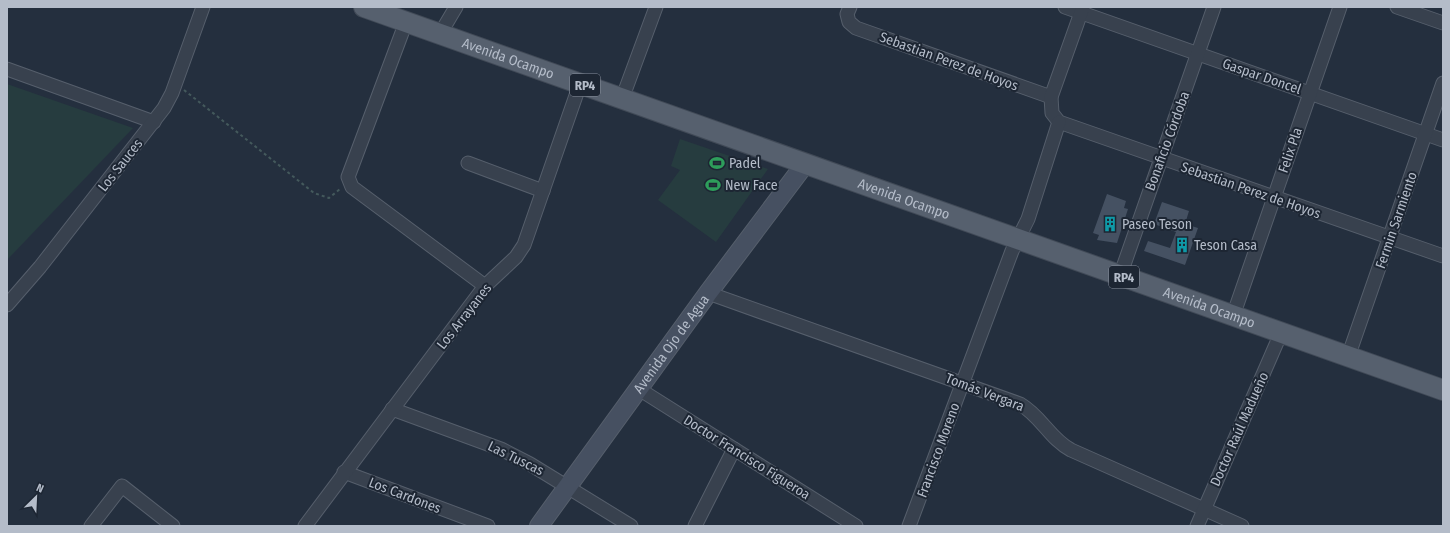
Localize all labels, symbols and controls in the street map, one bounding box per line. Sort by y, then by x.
street label: Sebastian Perez de Hoyos [877,28,1021,95]
street label: Avenida Ocampo [460,35,556,83]
street label: Gaspar Doncel [1220,55,1304,98]
road number: RP4 [570,74,600,96]
street label: Bonaficio Córdoba [1142,89,1193,193]
street label: Felix Pla [1275,125,1306,175]
street label: Los Sauces [95,136,146,195]
sports icon: Padel [708,154,726,172]
place label: Padel [729,155,761,172]
street label: Sebastian Perez de Hoyos [1179,159,1323,222]
street label: Fermin Sarmiento [1372,169,1421,271]
street label: Avenida Ocampo [856,175,952,223]
sports icon: New Face [704,176,722,194]
place label: New Face [725,177,778,194]
building icon: Paseo Teson [1101,215,1119,233]
place label: Paseo Teson [1122,216,1192,233]
building icon: Teson Casa [1173,236,1191,254]
place label: Teson Casa [1194,237,1257,254]
road number: RP4 [1109,266,1139,288]
street label: Los Arrayanes [433,280,495,353]
street label: Avenida Ocampo [1161,283,1257,332]
street label: Avenida Ojo de Agua [630,291,713,397]
street label: Doctor Raúl Madueño [1207,369,1272,489]
street label: Tomás Vergara [943,370,1027,415]
street label: Francisco Moreno [913,400,964,500]
street label: Doctor Francisco Figueroa [680,412,813,503]
street label: Las Tuscas [485,438,546,479]
street label: Los Cardones [366,474,443,517]
north arrow [16,477,56,517]
text: N [34,481,46,496]

